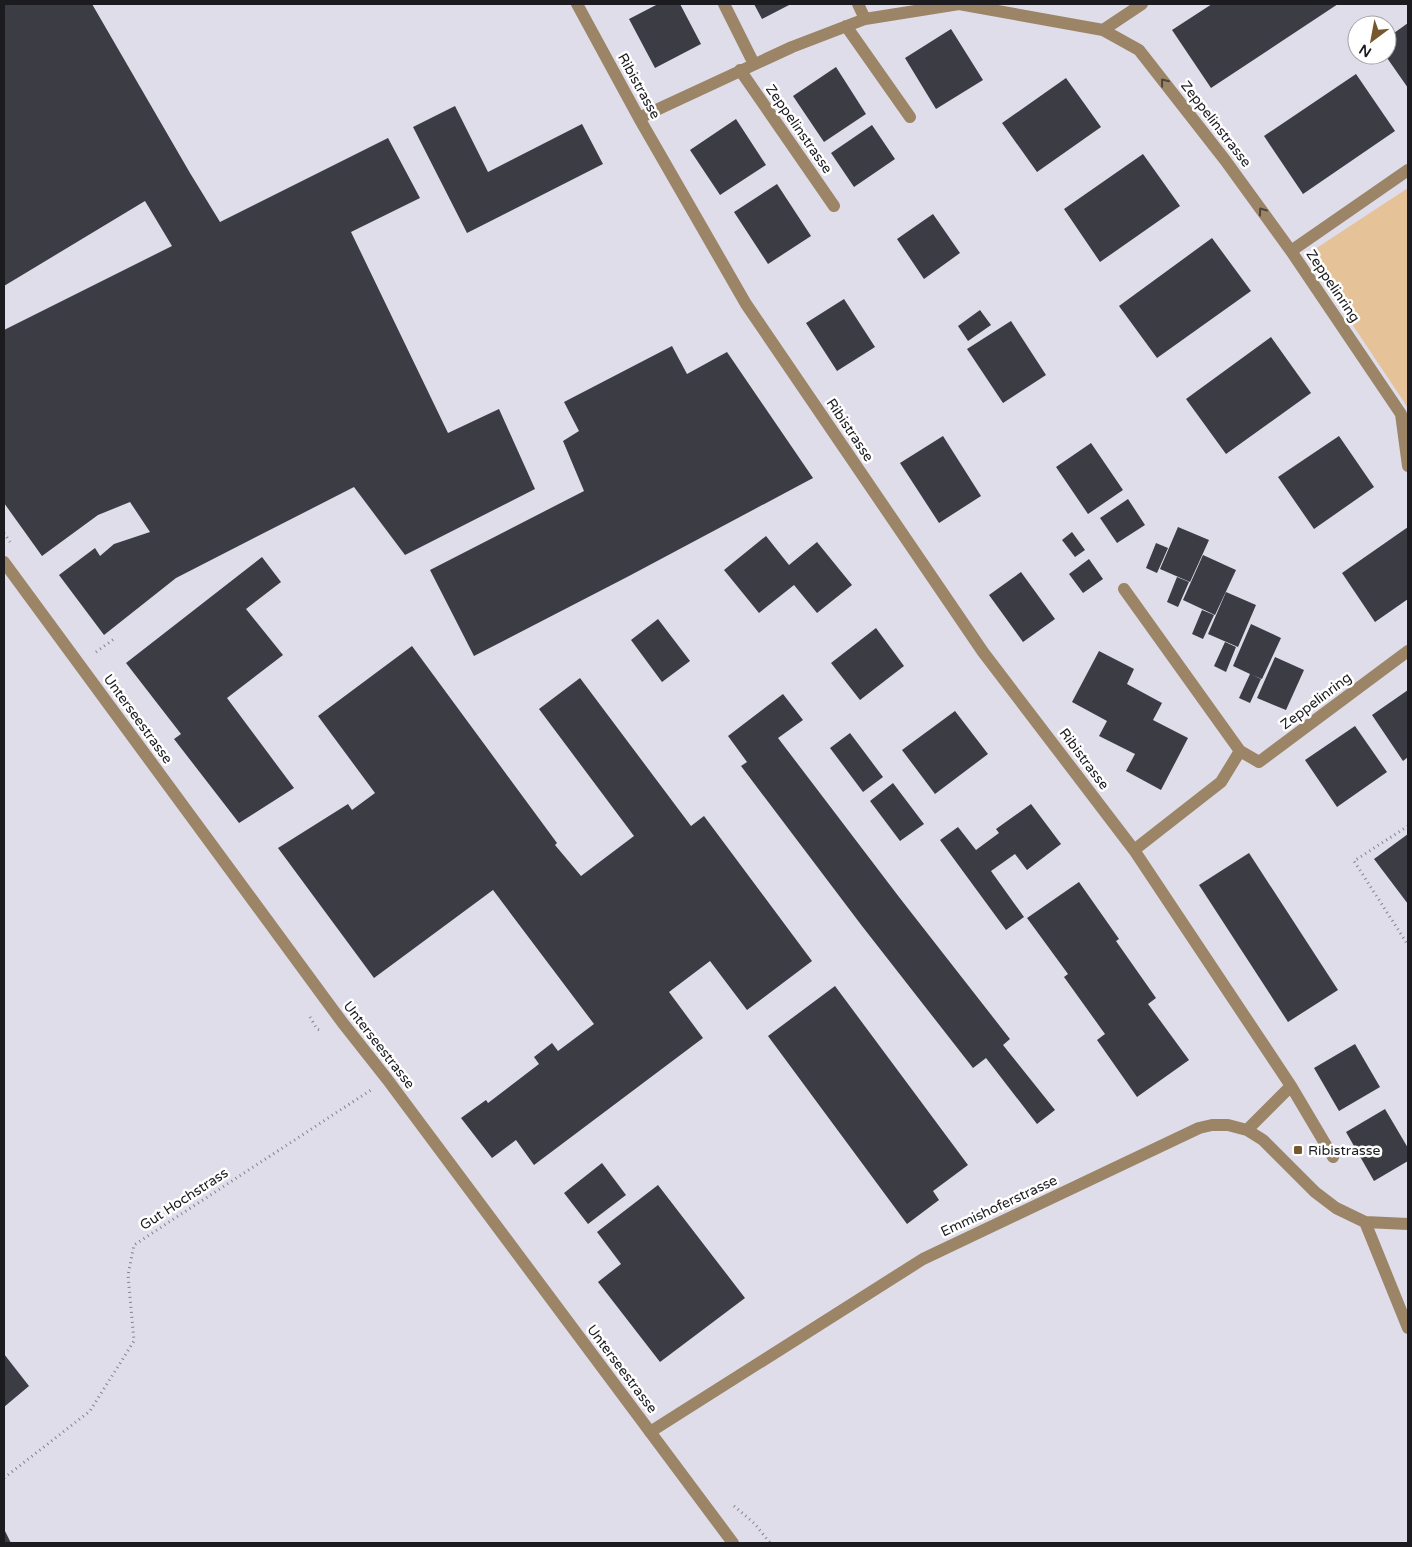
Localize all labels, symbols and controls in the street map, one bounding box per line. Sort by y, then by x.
north arrow [1347,15,1397,65]
text: N [1356,40,1375,61]
street label: Ribistrasse [614,50,664,122]
street label: Zeppelinstrasse [1177,78,1255,170]
one-way arrow [1162,79,1170,88]
street label: Zeppelinstrasse [762,81,836,177]
one-way arrow [1259,207,1268,217]
street label: Zeppelinring [1302,246,1364,326]
street label: Ribistrasse [823,395,877,465]
street label: Zeppelinring [1277,669,1355,733]
street label: Unterseestrasse [100,671,176,767]
street label: Ribistrasse [1055,725,1113,793]
street label: Unterseestrasse [340,998,419,1092]
place label: Ribistrasse [1308,1142,1380,1159]
marker: Ribistrasse [1292,1144,1304,1156]
street label: Gut Hochstrass [137,1164,231,1234]
street label: Emmishoferstrasse [938,1172,1060,1240]
street label: Unterseestrasse [583,1321,661,1417]

